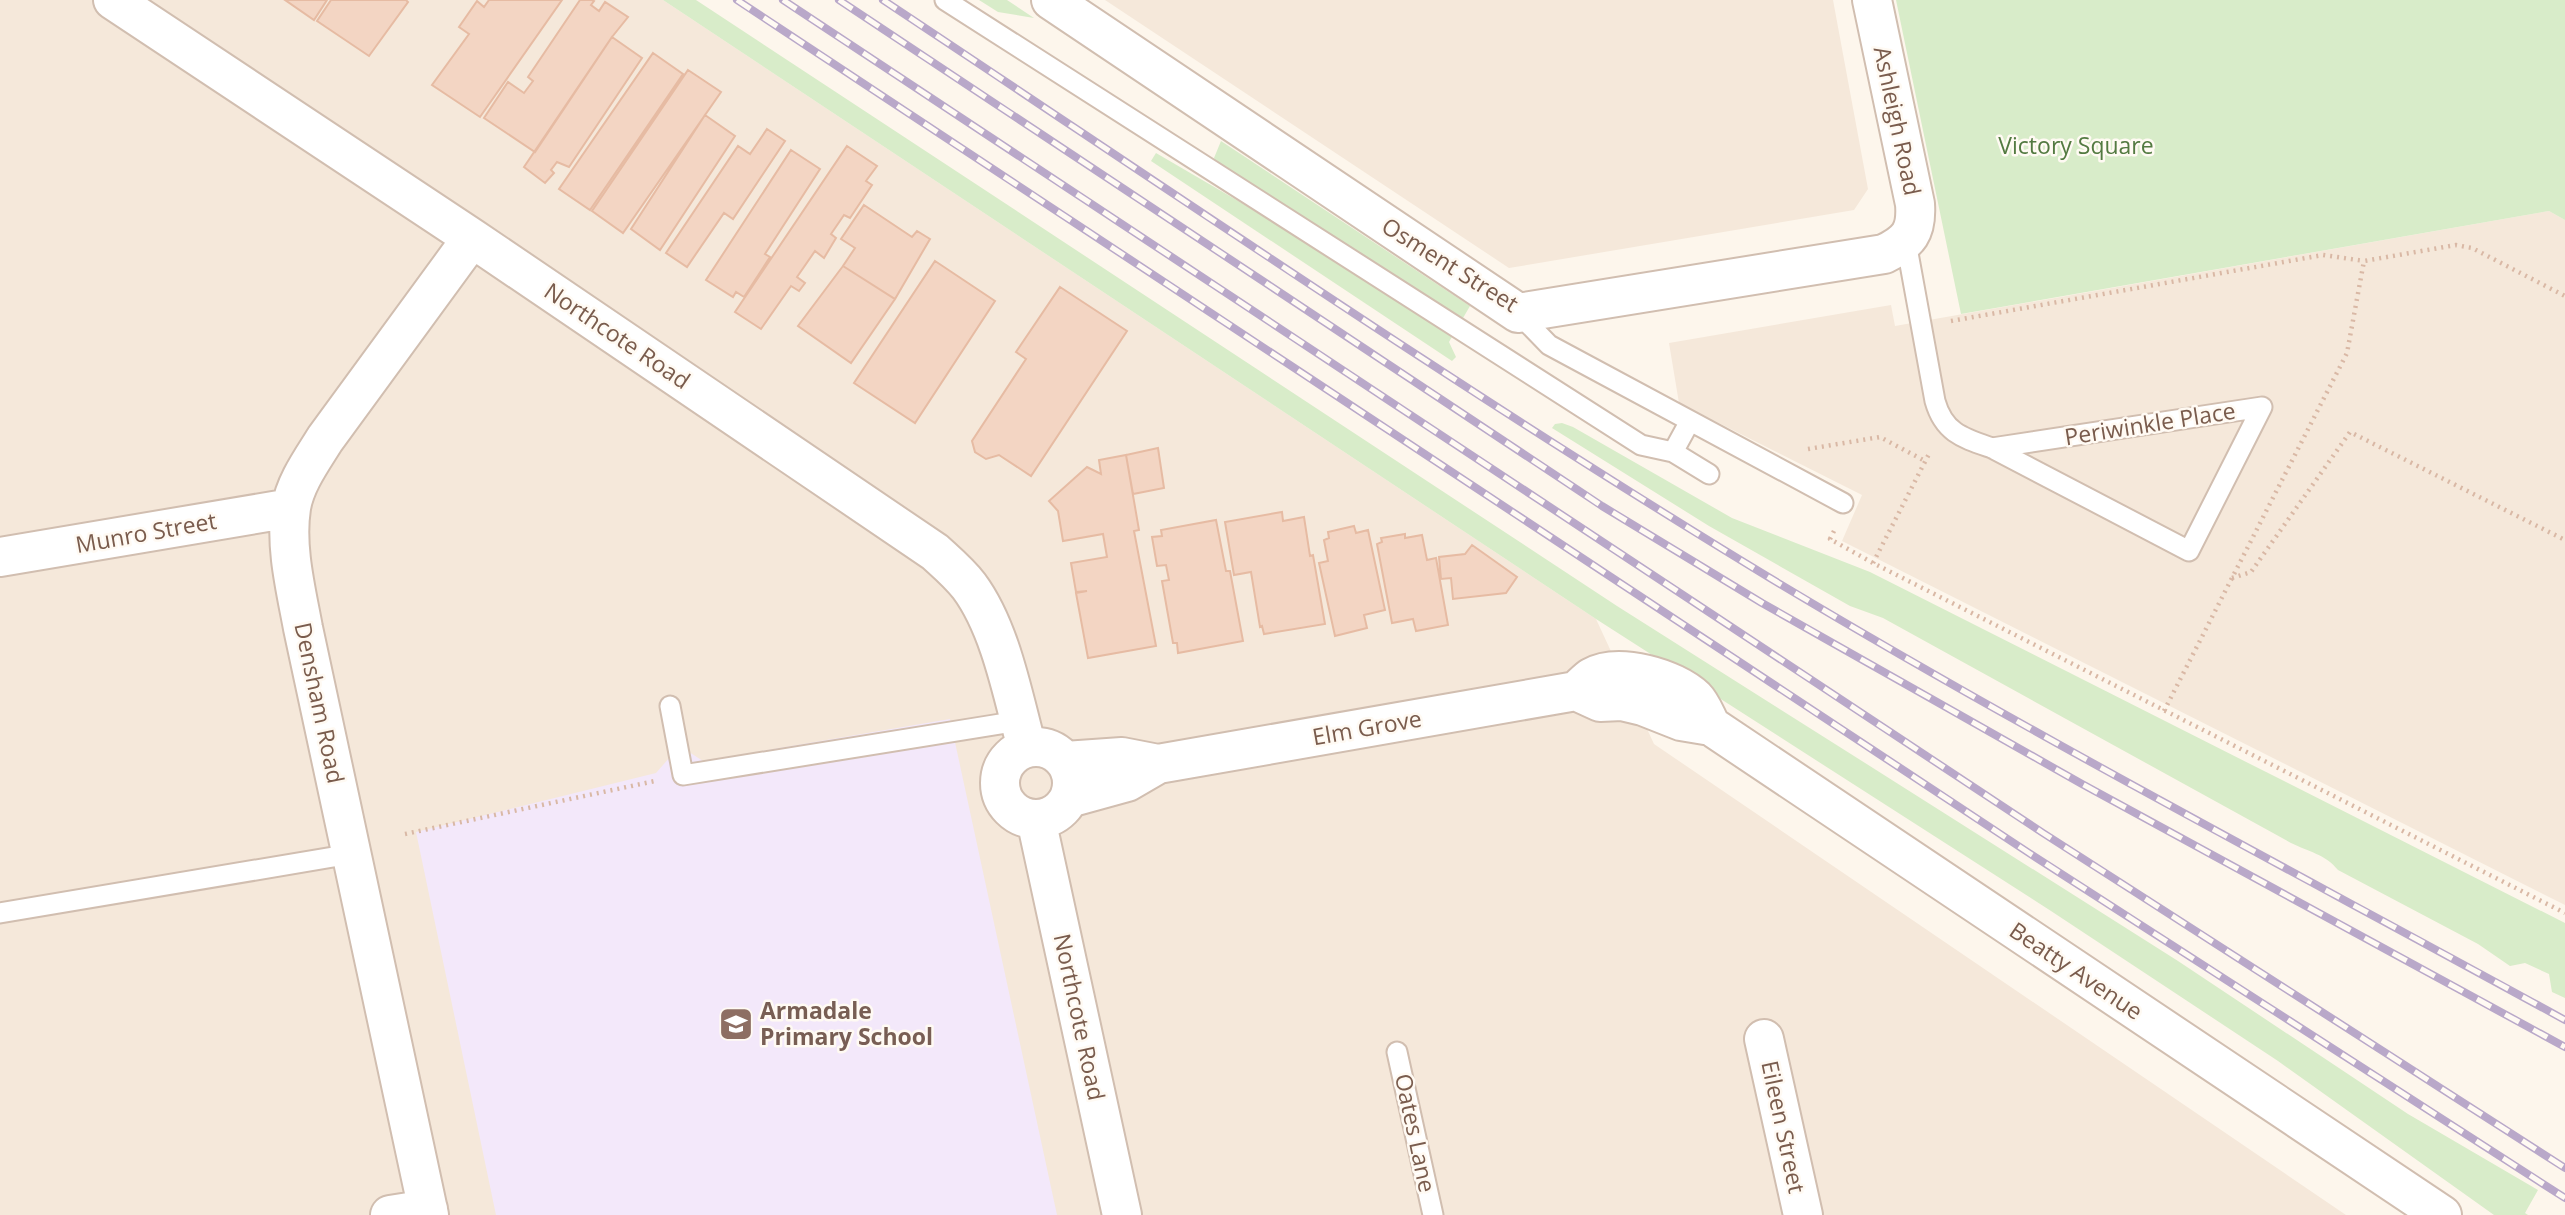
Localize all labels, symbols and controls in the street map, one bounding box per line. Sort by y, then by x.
street label: Ashleigh Road [1867,43,1929,198]
park label: Victory Square [1998,129,2154,161]
street label: Osment Street [1376,209,1525,319]
street label: Northcote Road [538,274,697,396]
street label: Periwinkle Place [2062,394,2238,452]
street label: Munro Street [73,504,219,560]
street label: Densham Road [287,619,353,786]
street label: Elm Grove [1310,702,1424,752]
street label: Beatty Avenue [2004,914,2150,1027]
street label: Northcote Road [1047,930,1113,1103]
place label: Armadale Primary School [760,994,933,1052]
school or university icon: Armadale Primary School [717,1005,755,1043]
street label: Eileen Street [1754,1058,1814,1196]
street label: Oates Lane [1388,1071,1444,1195]

